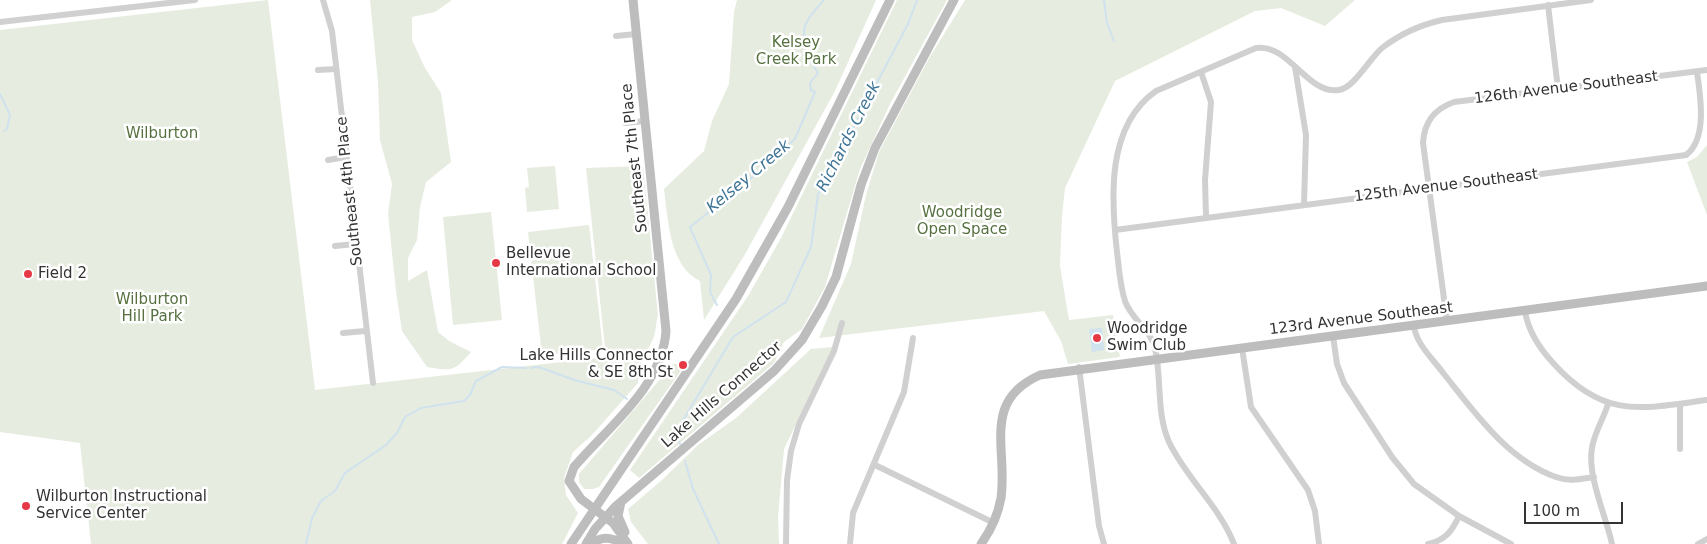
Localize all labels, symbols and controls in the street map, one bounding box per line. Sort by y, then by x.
park label: Kelsey Creek Park [756,34,836,69]
street label: 126th Avenue Southeast [1473,68,1659,108]
water label: Richards Creek [813,79,885,195]
street label: Southeast 7th Place [618,82,652,234]
street label: Southeast 4th Place [333,115,367,267]
park label: Wilburton [126,125,198,143]
water label: Kelsey Creek [703,136,795,218]
street label: 125th Avenue Southeast [1353,166,1539,206]
park label: Woodridge Open Space [917,204,1007,239]
place label: Bellevue International School [506,245,656,280]
marker: Bellevue International School [490,257,502,269]
place label: Field 2 [38,265,87,283]
marker: Field 2 [22,268,34,280]
park label: Wilburton Hill Park [116,291,188,326]
street label: 123rd Avenue Southeast [1268,299,1454,339]
place label: Woodridge Swim Club [1107,320,1187,355]
marker: Woodridge Swim Club [1091,332,1103,344]
street label: Lake Hills Connector [658,338,786,452]
place label: Lake Hills Connector & SE 8th St [520,347,673,382]
marker: Lake Hills Connector & SE 8th St [677,359,689,371]
place label: Wilburton Instructional Service Center [36,488,207,523]
scale bar [1527,492,1626,524]
marker: Wilburton Instructional Service Center [20,500,32,512]
text: 100 m [1532,502,1580,520]

